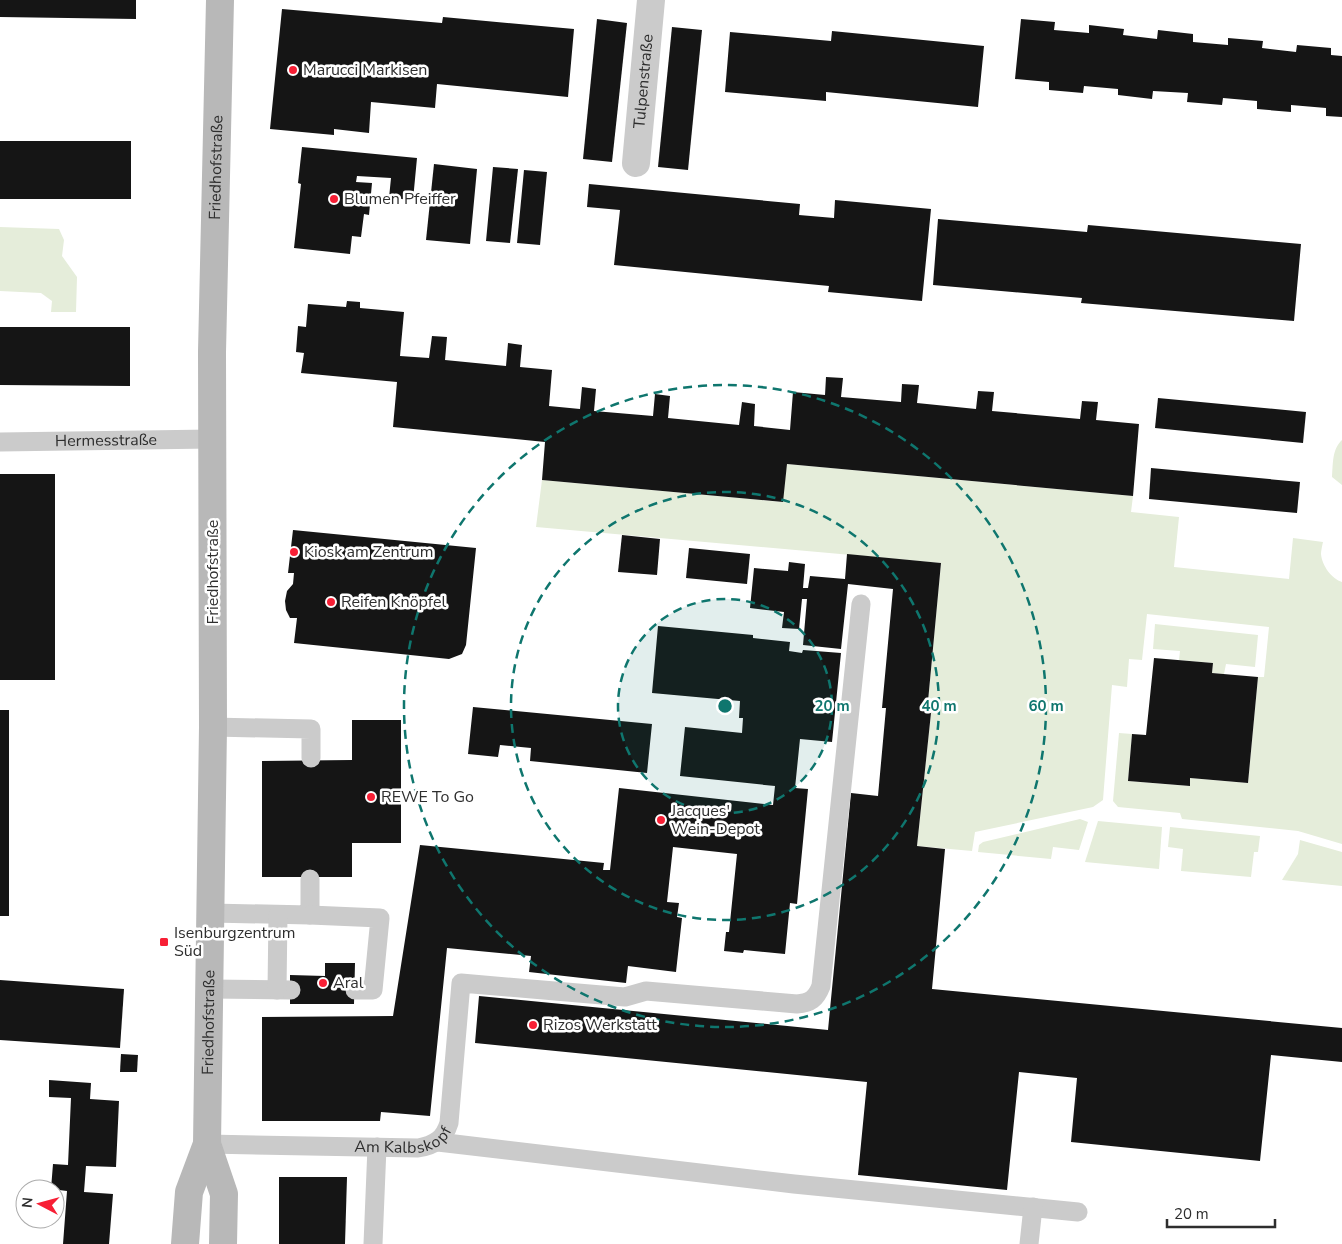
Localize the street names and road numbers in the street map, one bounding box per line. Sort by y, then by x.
street label: Tulpenstraße [628,33,659,130]
street label: Friedhofstraße [204,115,228,220]
street label: Hermesstraße [55,429,157,452]
street label: Friedhofstraße [202,520,224,624]
street label: Friedhofstraße [197,970,221,1075]
street label: Am Kalbskopf [354,1122,458,1159]

